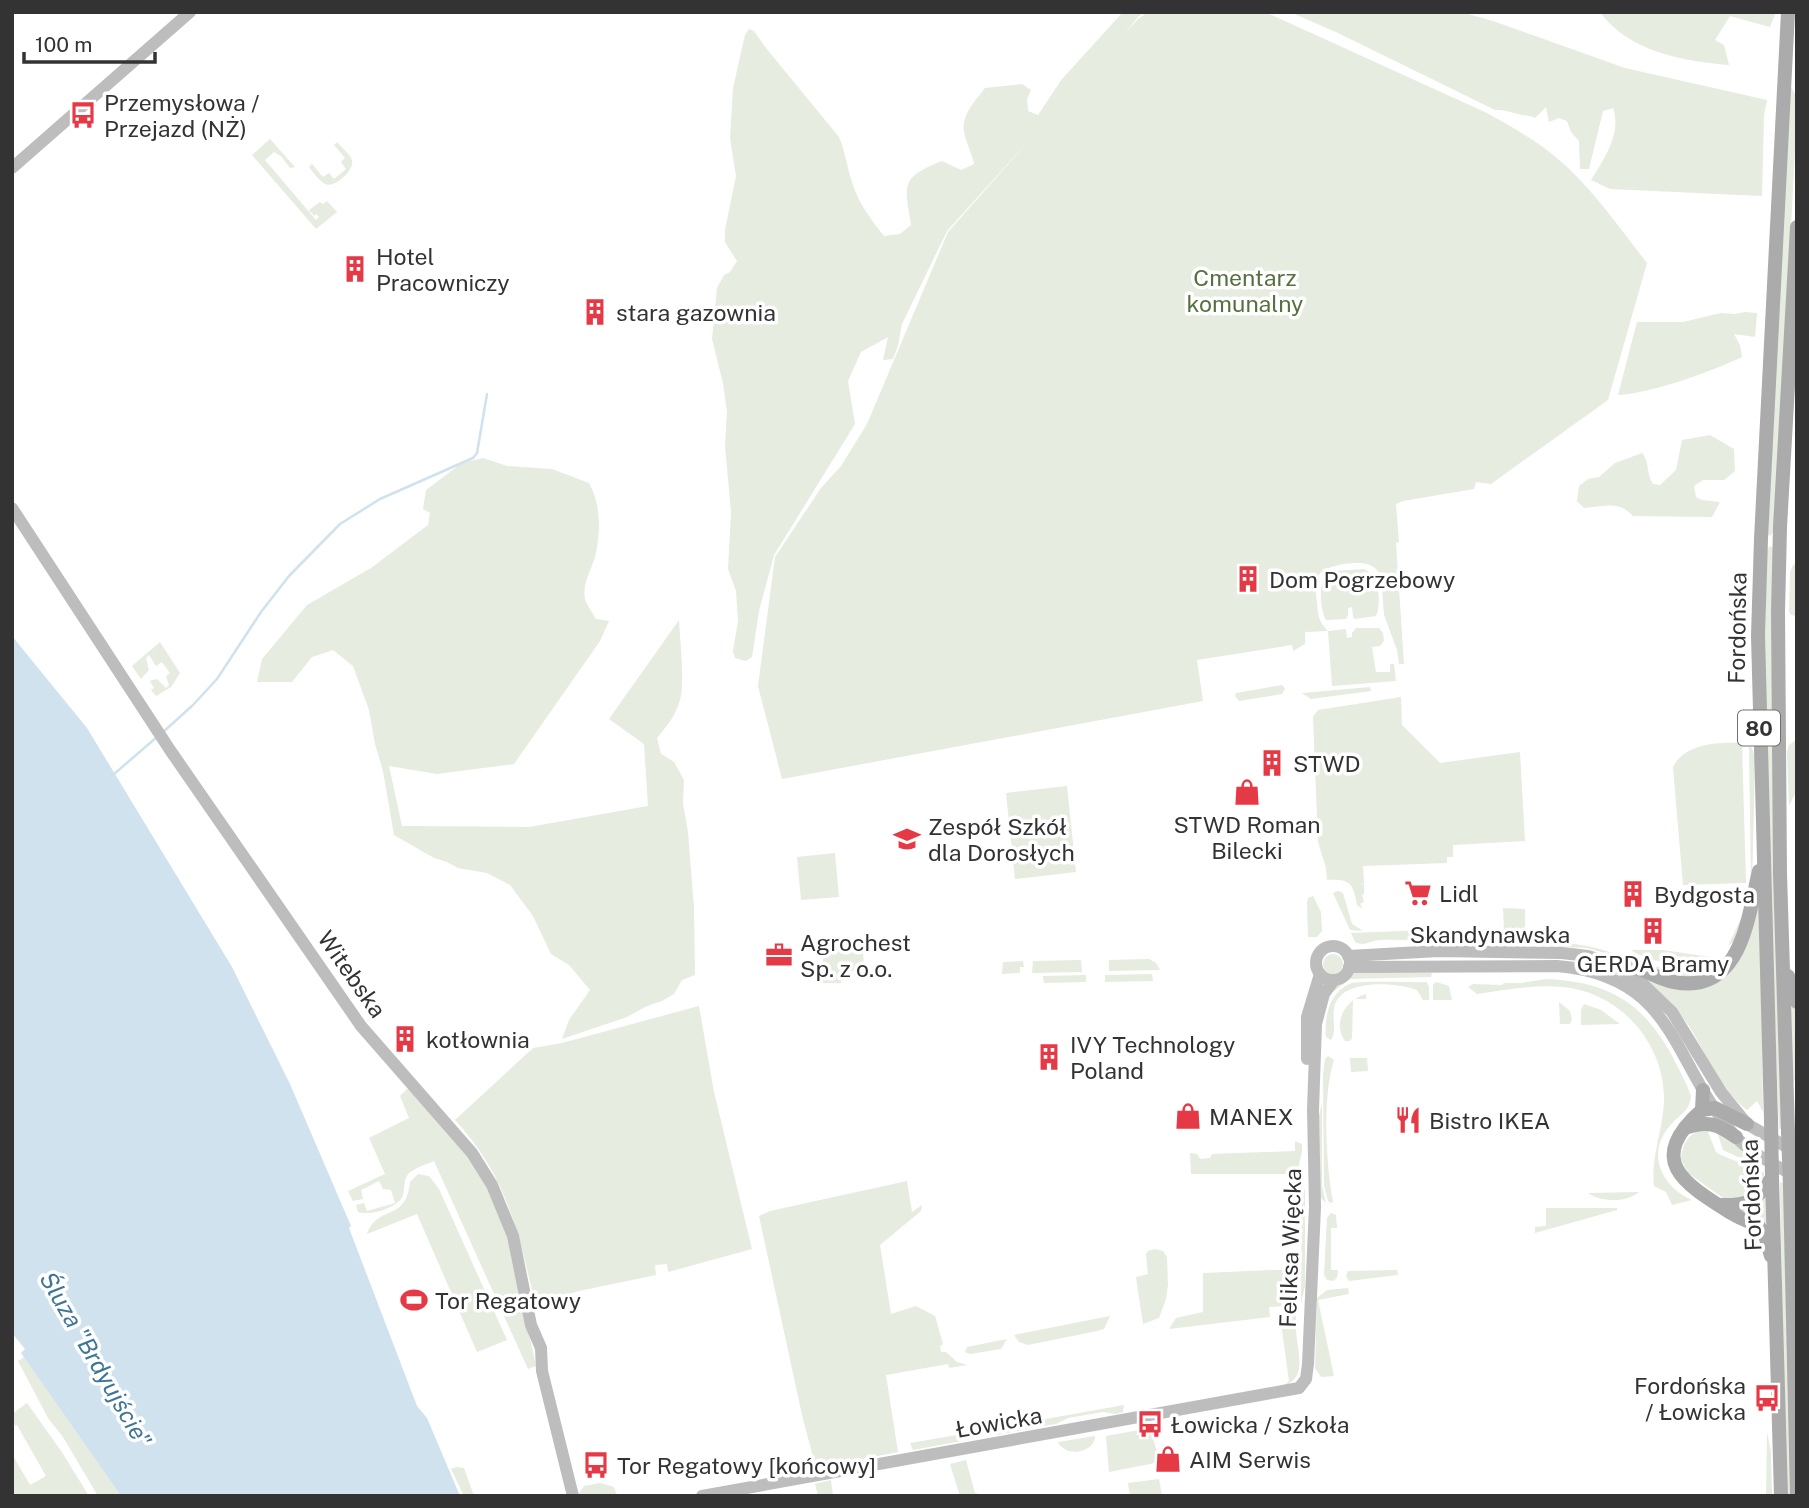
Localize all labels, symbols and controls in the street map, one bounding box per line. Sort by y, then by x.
scale bar [24,21,156,65]
text: 100 m [35,32,92,57]
place label: Przemysłowa / Przejazd (NŻ) [104,89,259,142]
bus stop icon: Przemysłowa / Przejazd (NŻ) [68,100,98,130]
place label: Hotel Pracowniczy [376,243,510,296]
building icon: Hotel Pracowniczy [340,254,370,284]
park label: Cmentarz komunalny [1187,264,1303,317]
building icon: stara gazownia [580,297,610,327]
place label: stara gazownia [616,299,776,326]
building icon: Dom Pogrzebowy [1233,564,1263,594]
place label: Dom Pogrzebowy [1269,566,1455,593]
street label: Fordońska [1723,572,1751,684]
road number: 80 [1738,710,1780,746]
building icon: STWD [1257,748,1287,778]
place label: STWD [1293,750,1360,777]
shop icon: STWD Roman Bilecki [1232,777,1262,807]
place label: STWD Roman Bilecki [1173,811,1321,864]
place label: Zespół Szkół dla Dorosłych [928,813,1075,866]
school or university icon: Zespół Szkół dla Dorosłych [892,824,922,854]
supermarket icon: Lidl [1403,878,1433,908]
building icon: Bydgosta [1618,879,1648,909]
place label: Lidl [1439,880,1479,907]
place label: Bydgosta [1654,881,1755,908]
building icon: GERDA Bramy [1638,916,1668,946]
street label: Skandynawska [1410,921,1570,948]
street label: Witebska [312,925,392,1023]
place label: Agrochest Sp. z o.o. [800,929,911,982]
office icon: Agrochest Sp. z o.o. [764,940,794,970]
place label: GERDA Bramy [1577,950,1729,977]
building icon: kotłownia [390,1024,420,1054]
place label: kotłownia [426,1026,530,1053]
place label: IVY Technology Poland [1070,1031,1235,1084]
building icon: IVY Technology Poland [1034,1042,1064,1072]
shop icon: MANEX [1173,1101,1203,1131]
place label: MANEX [1209,1103,1294,1130]
restaurant icon: Bistro IKEA [1393,1105,1423,1135]
place label: Bistro IKEA [1429,1107,1550,1134]
street label: Fordońska [1736,1139,1766,1251]
street label: Feliksa Więcka [1274,1168,1306,1328]
water label: Śluza "Brdyujście" [34,1266,159,1452]
sports icon: Tor Regatowy [399,1285,429,1315]
place label: Tor Regatowy [435,1287,581,1314]
place label: Fordońska / Łowicka [1634,1372,1746,1425]
bus stop icon: Fordońska / Łowicka [1752,1383,1782,1413]
street label: Łowicka [954,1401,1044,1443]
bus stop icon: Łowicka / Szkoła [1135,1409,1165,1439]
place label: Łowicka / Szkoła [1171,1411,1349,1438]
shop icon: AIM Serwis [1153,1444,1183,1474]
place label: AIM Serwis [1189,1446,1311,1473]
bus stop icon: Tor Regatowy [końcowy] [581,1450,611,1480]
place label: Tor Regatowy [końcowy] [617,1452,876,1479]

